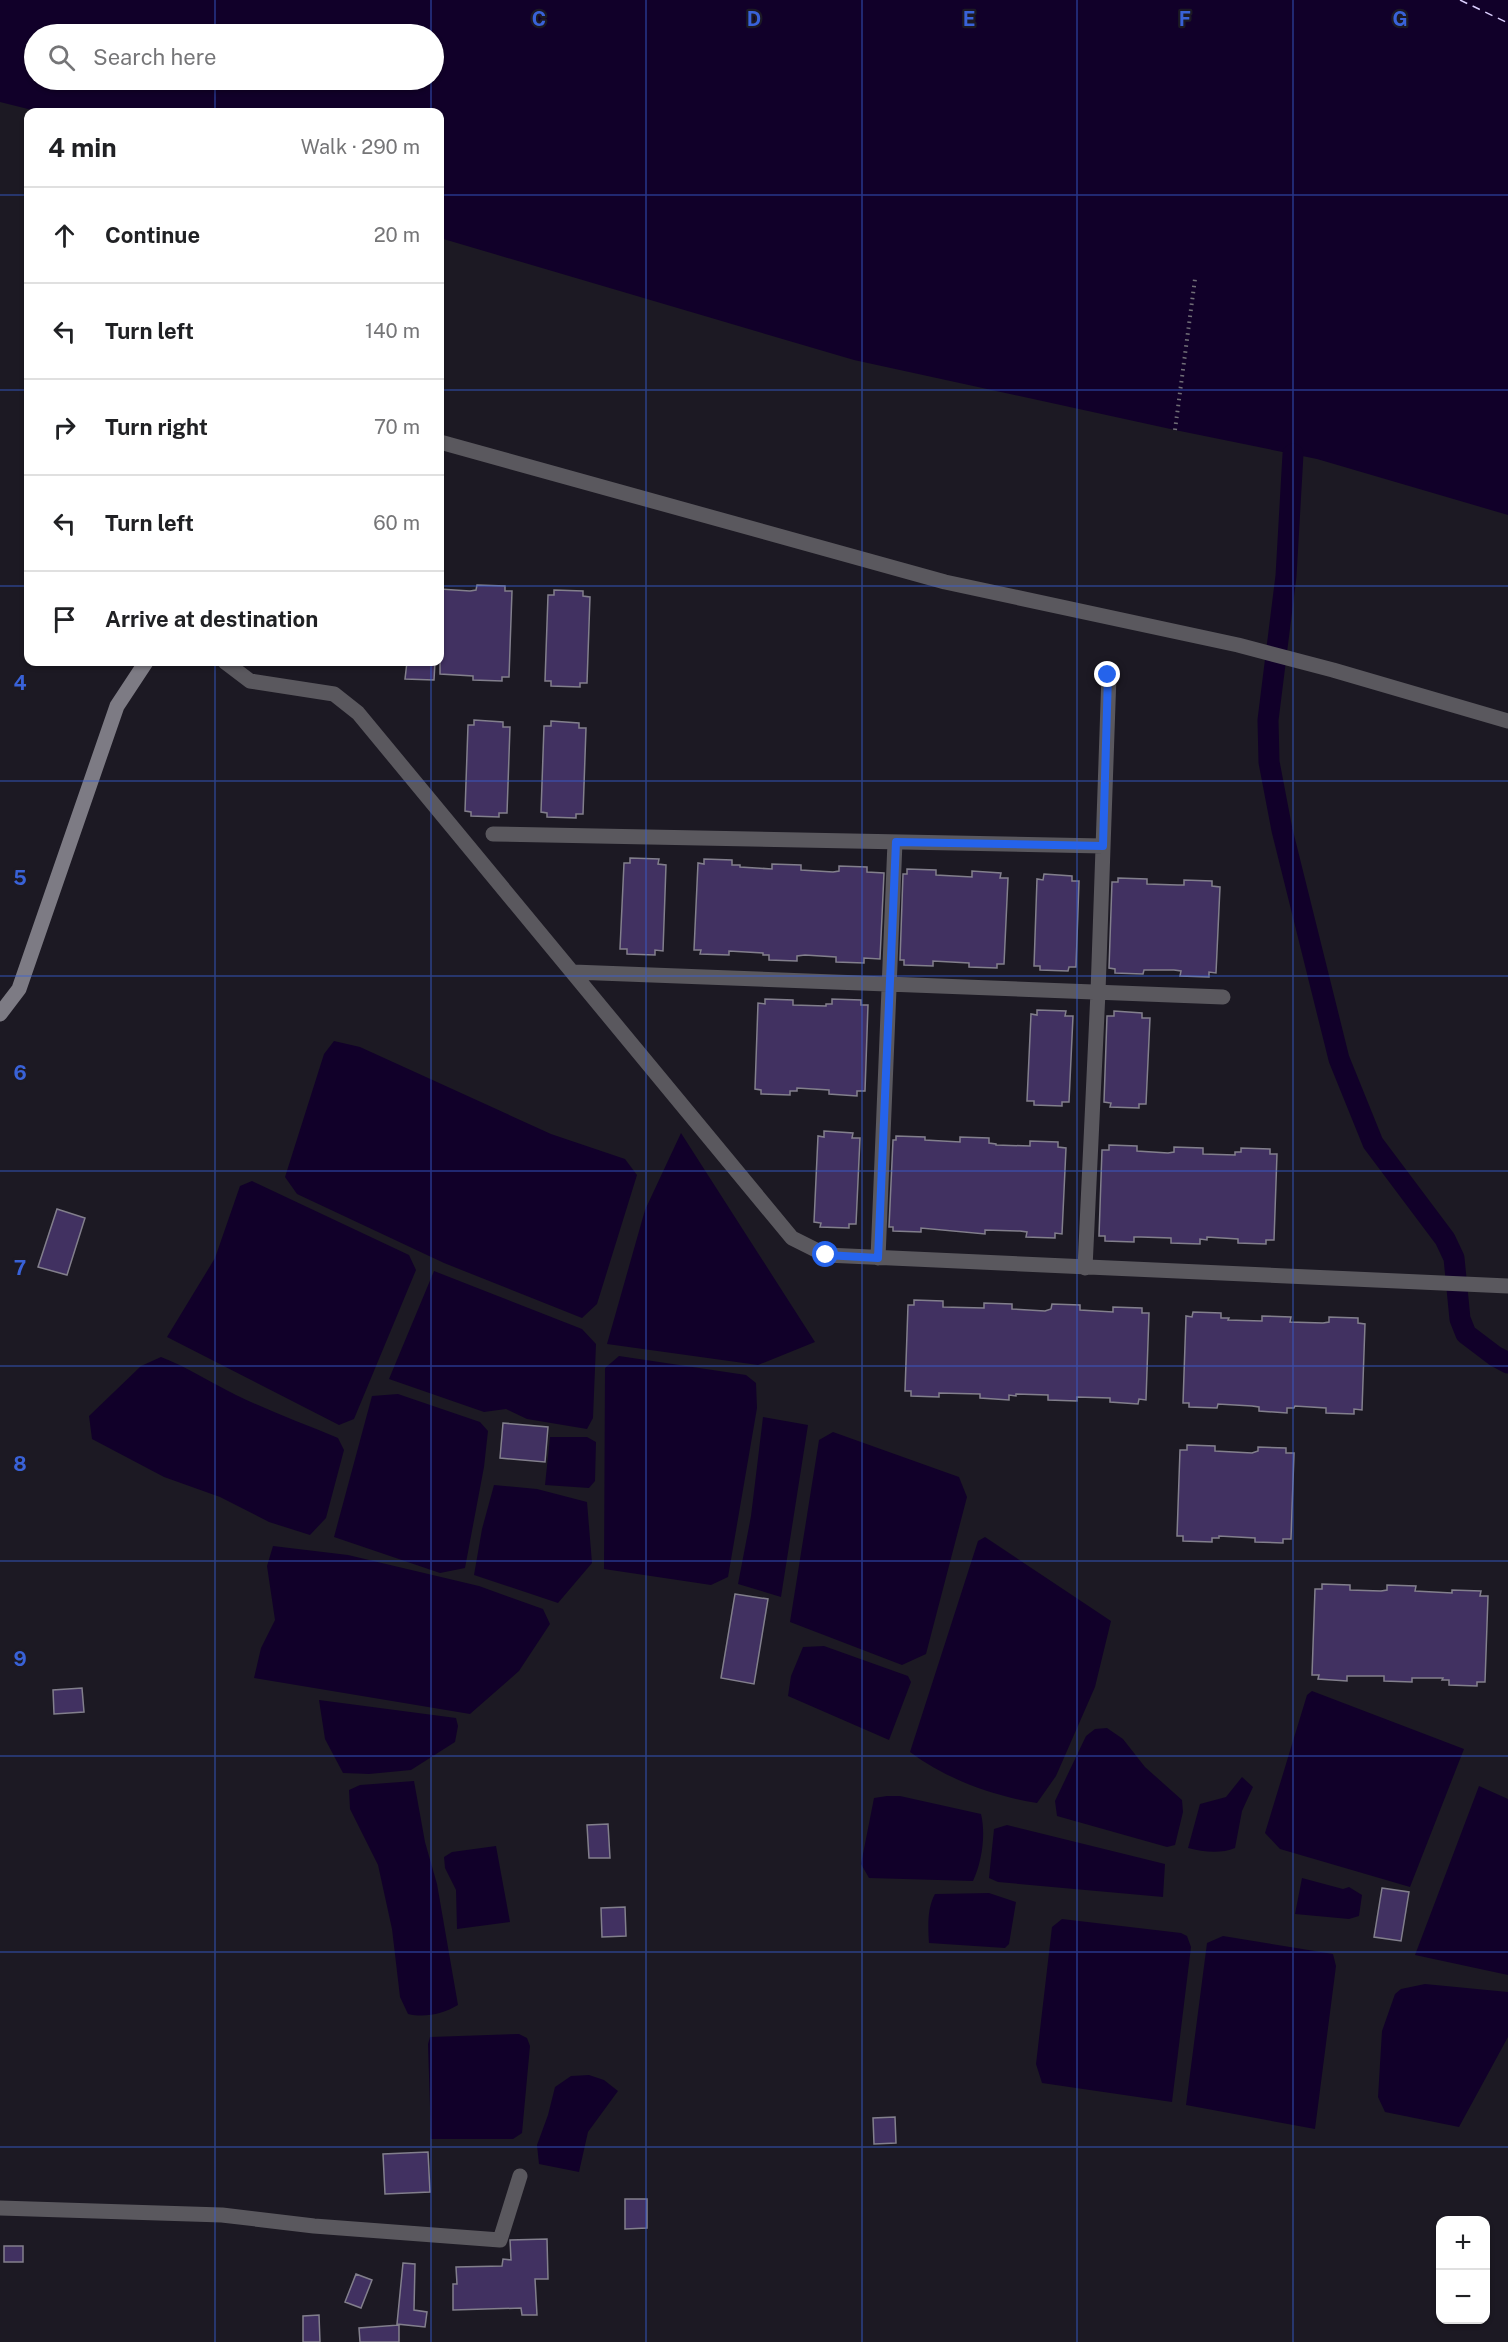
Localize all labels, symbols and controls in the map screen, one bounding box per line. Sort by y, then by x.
text: C [532,7,546,31]
text: D [747,7,761,31]
text: E [963,7,975,31]
text: F [1179,7,1191,31]
text: G [1392,7,1408,31]
search box [24,24,444,90]
icon: search [45,41,78,74]
text: Search here [93,44,217,70]
text: 4 min [48,132,117,163]
text: Walk · 290 m [301,135,420,159]
icon: ahead [48,219,81,252]
text: Continue [105,222,200,248]
text: 20 m [374,223,420,247]
icon: left [48,315,81,348]
text: Turn left [105,318,194,344]
text: 140 m [365,319,420,343]
icon: right [48,411,81,444]
text: Turn right [105,414,208,440]
text: 70 m [374,415,420,439]
icon: left [48,507,81,540]
text: Turn left [105,510,194,536]
text: 60 m [373,511,420,535]
icon: arrive [48,603,81,636]
text: Arrive at destination [105,606,318,632]
route end [1094,661,1120,687]
text: 4 [13,671,27,695]
text: 5 [13,866,27,890]
text: 6 [13,1061,27,1085]
route start [812,1241,838,1267]
text: 7 [14,1256,26,1280]
text: 8 [13,1452,27,1476]
text: 9 [13,1647,27,1671]
map controls [1436,2216,1490,2324]
button: + [1436,2216,1490,2270]
button: − [1436,2270,1490,2324]

